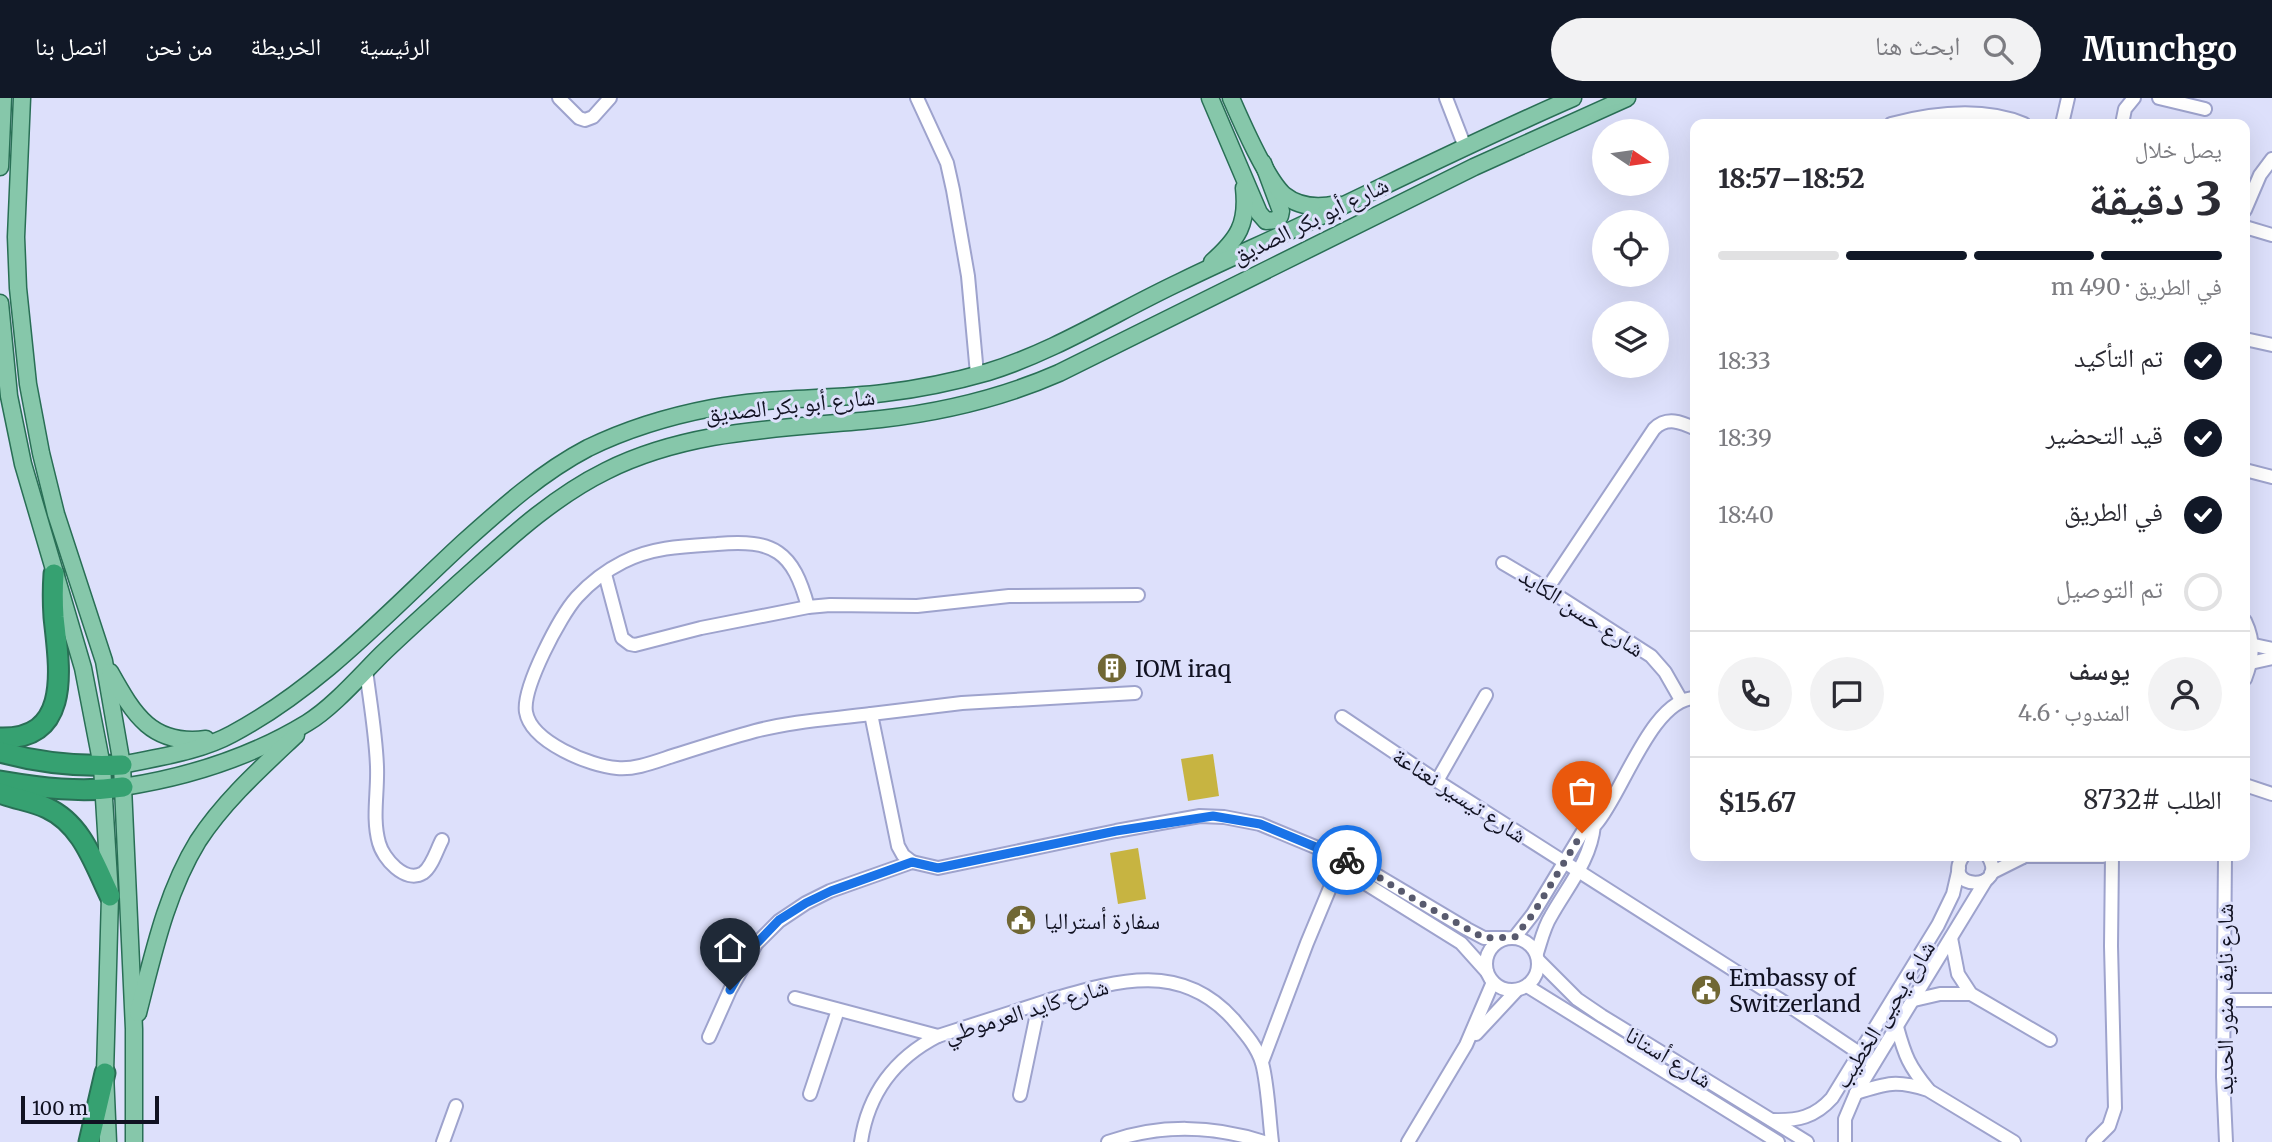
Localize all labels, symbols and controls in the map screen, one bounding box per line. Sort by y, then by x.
search box [1551,18,2041,81]
text: ابحث هنا [1875,29,1961,62]
text: Munchgo [2083,29,2237,70]
icon: search [1979,30,2017,68]
text: اتصل بنا [35,31,107,62]
text: من نحن [145,31,212,62]
text: الخريطة [250,31,321,62]
text: الرئيسية [359,31,430,62]
north arrow [1592,119,1670,196]
map controls [1592,119,1669,378]
text: يصل خلال [2135,135,2222,164]
text: 18:52–18:57 [1718,162,1865,195]
street label: شارع أبو بكر الصديق [1227,170,1393,271]
text: 3 دقيقة [2088,170,2222,228]
button: locate [1592,210,1669,287]
text: في الطريق · 490 m [2051,272,2222,301]
button: layers [1592,301,1669,378]
text: تم التأكيد [2074,341,2163,374]
icon: check [2184,342,2222,380]
text: 18:33 [1718,346,1771,375]
street label: شارع أبو بكر الصديق [704,382,876,429]
text: قيد التحضير [2046,418,2163,451]
icon: check [2184,419,2222,457]
text: 18:39 [1718,423,1772,452]
text: في الطريق [2064,495,2163,528]
icon: check [2184,496,2222,534]
text: 18:40 [1718,500,1774,529]
street label: شارع حسن الكايد [1513,561,1650,664]
text: تم التوصيل [2056,572,2163,605]
building icon: IOM iraq [1095,651,1129,685]
place label: IOM iraq [1135,654,1231,683]
text: يوسف [2069,654,2130,687]
button: phone [1718,657,1792,731]
button: chat [1810,657,1884,731]
button: person [2148,657,2222,731]
text: المندوب · 4.6 [2018,698,2130,727]
street label: شارع تيسير نعناعة [1387,741,1532,850]
pin [1552,761,1612,833]
icon: bag [1563,772,1601,810]
text: الطلب #8732 [2083,783,2222,816]
text: $15.67 [1718,786,1796,819]
courier [1312,825,1382,895]
icon: bike [1328,841,1366,879]
public building icon: سفارة أستراليا [1004,903,1038,937]
street label: شارع نايف منور الحديد [2210,903,2240,1095]
place label: سفارة أستراليا [1044,906,1160,935]
pin [700,918,760,990]
icon: home [711,929,749,967]
street label: شارع يحيى الخطيب [1827,935,1942,1094]
place label: Embassy of Switzerland [1729,963,1861,1018]
street label: شارع كايد العرموطي [940,971,1113,1053]
public building icon: Embassy of Switzerland [1689,973,1723,1007]
street label: شارع أستانا [1620,1020,1718,1095]
scale bar [21,1093,159,1125]
text: 100 m [32,1096,88,1120]

